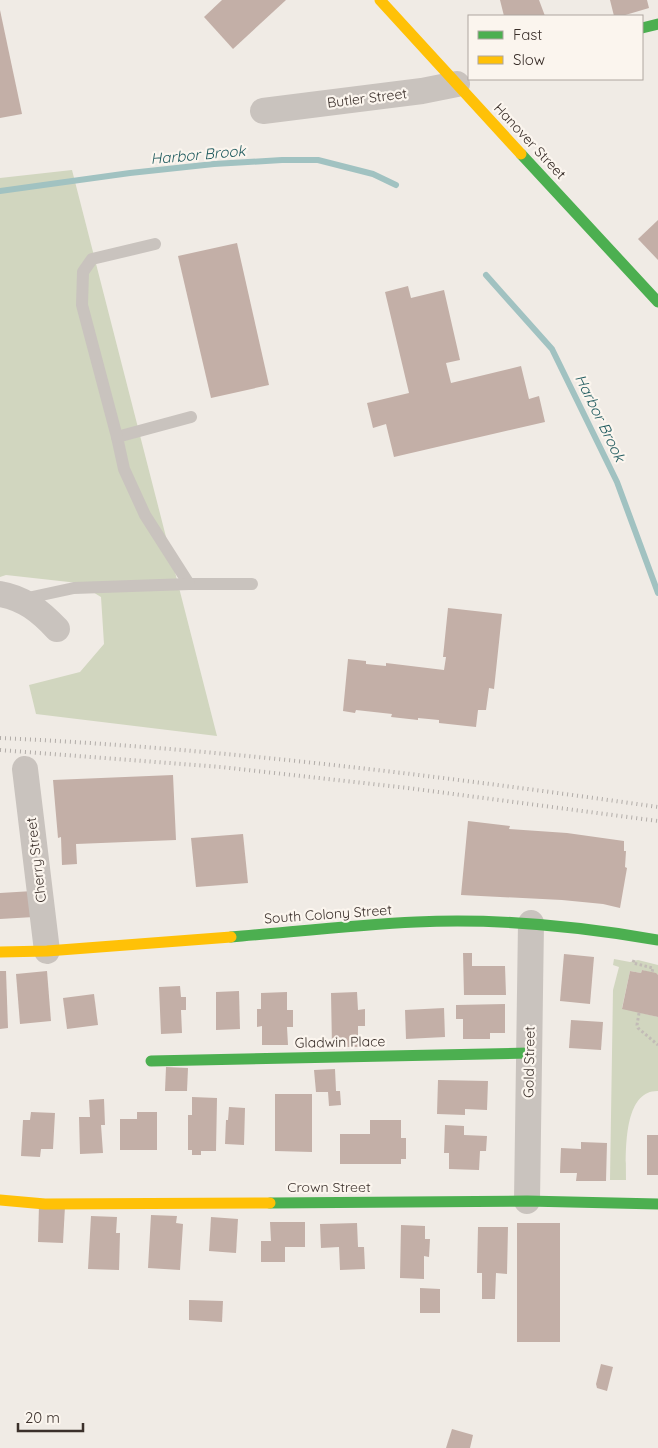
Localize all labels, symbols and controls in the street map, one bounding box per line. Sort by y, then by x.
legend [468,15,643,80]
text: Fast [513,25,542,44]
text: Slow [513,50,545,69]
street label: Butler Street [326,84,408,112]
street label: Hanover Street [490,99,570,183]
water label: Harbor Brook [150,141,248,168]
water label: Harbor Brook [571,371,631,466]
street label: Cherry Street [22,816,50,904]
street label: South Colony Street [264,901,393,927]
street label: Gold Street [519,1026,539,1098]
street label: Gladwin Place [295,1032,386,1052]
street label: Crown Street [287,1178,371,1196]
scale bar [18,1400,82,1432]
text: 20 m [25,1408,60,1427]

